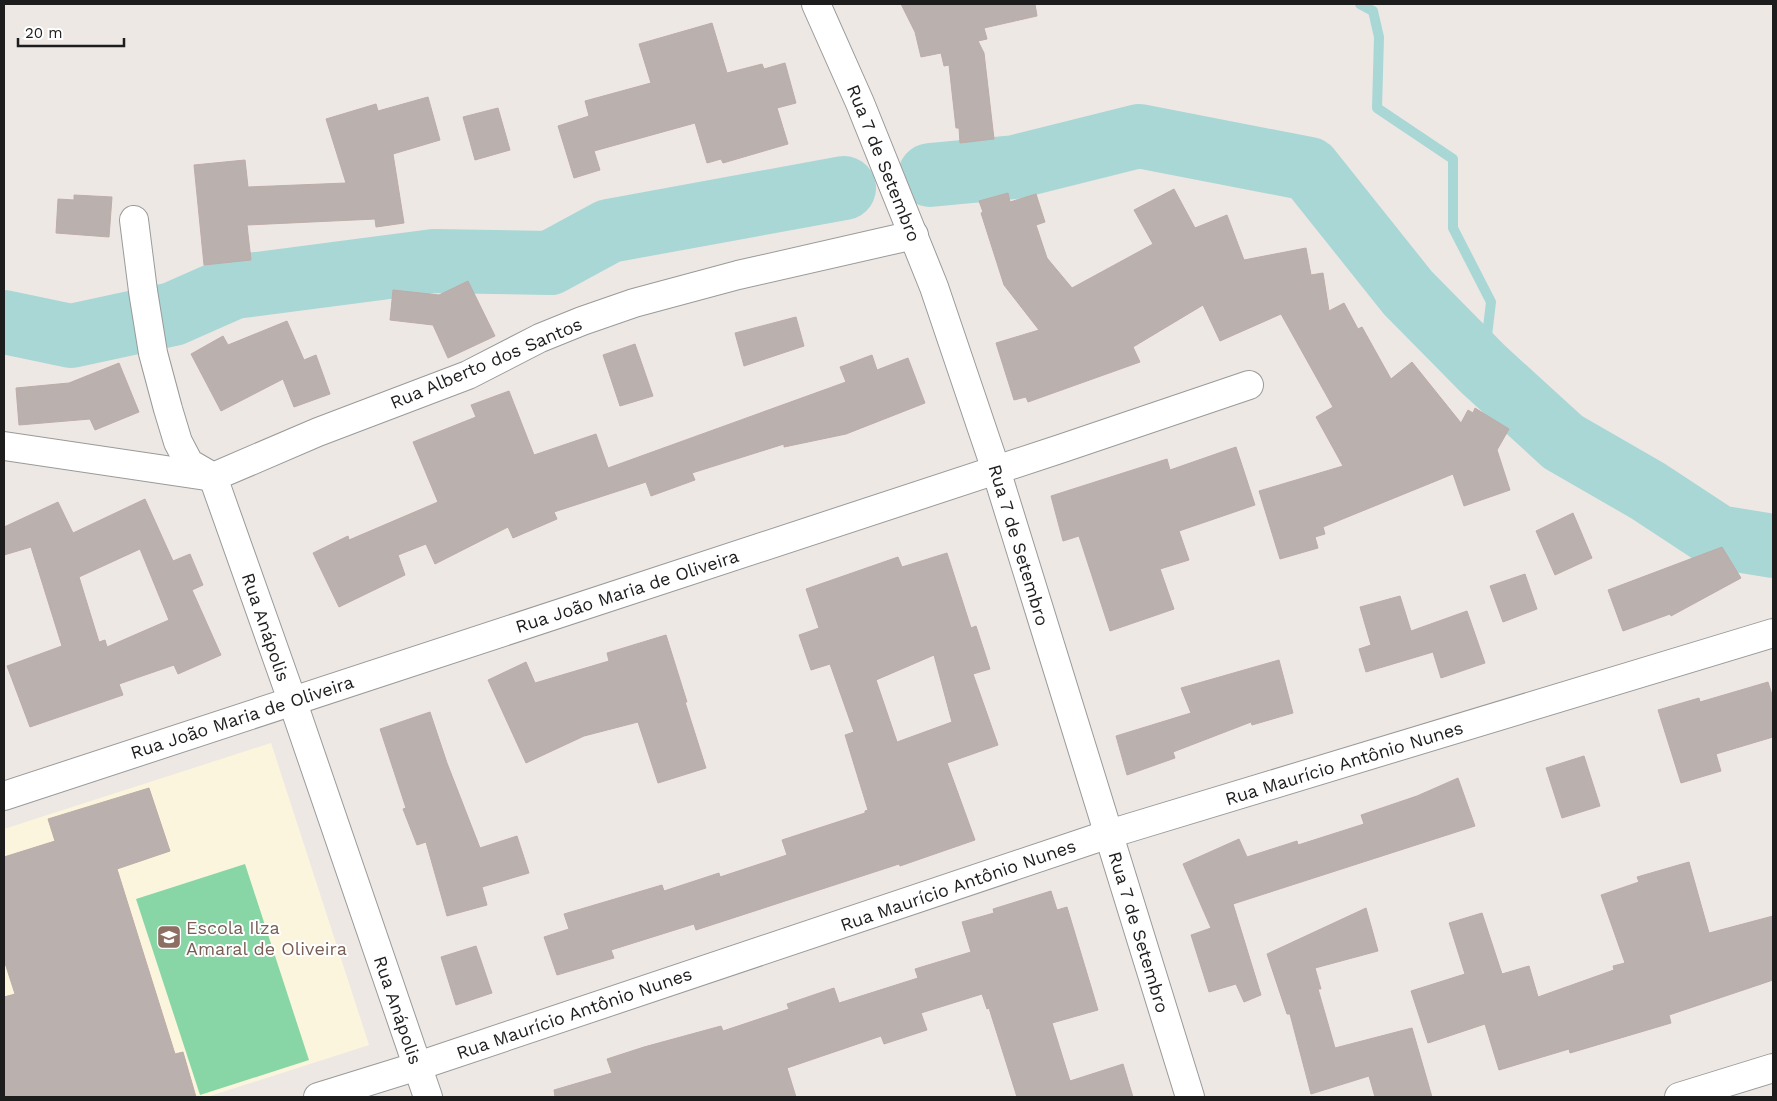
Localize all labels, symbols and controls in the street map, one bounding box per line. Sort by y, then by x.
scale bar [18,15,124,47]
text: 20 m [25,24,63,42]
street label: Rua 7 de Setembro [843,81,925,245]
street label: Rua Alberto dos Santos [387,313,585,413]
street label: Rua 7 de Setembro [984,462,1054,628]
street label: Rua João Maria de Oliveira [513,545,741,637]
street label: Rua Anápolis [238,570,294,684]
street label: Rua João Maria de Oliveira [128,671,356,763]
street label: Rua Maurício Antônio Nunes [1222,717,1466,809]
street label: Rua Maurício Antônio Nunes [837,835,1079,935]
street label: Rua 7 de Setembro [1104,849,1174,1015]
place label: Escola Ilza Amaral de Oliveira [186,917,347,959]
school or university icon: Escola Ilza Amaral de Oliveira [156,924,182,950]
street label: Rua Anápolis [370,953,426,1067]
street label: Rua Maurício Antônio Nunes [453,963,695,1063]

